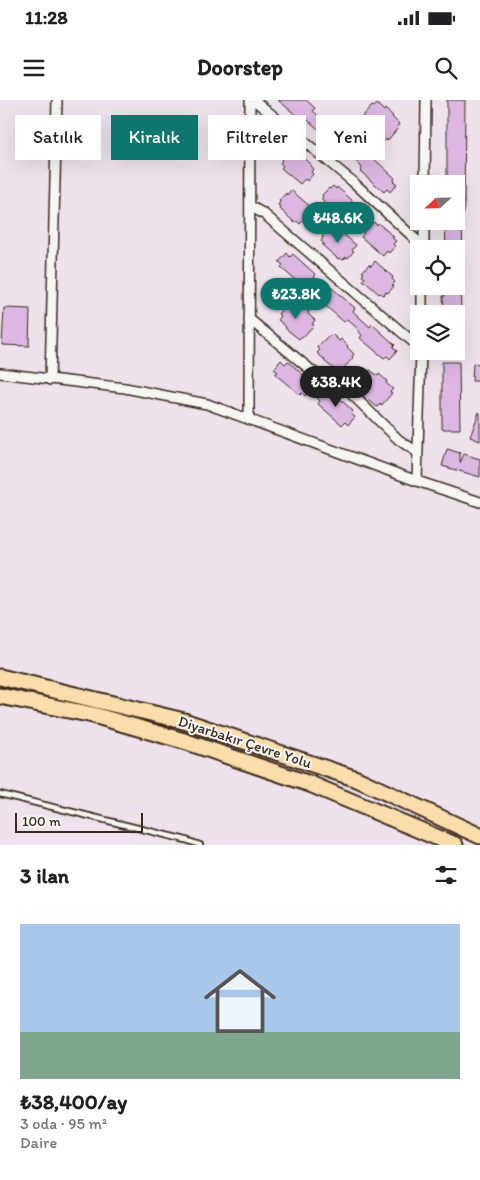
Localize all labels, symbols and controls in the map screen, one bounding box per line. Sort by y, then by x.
text: 11:28 [25,6,68,29]
icon: menu [20,54,48,82]
text: Doorstep [197,54,283,81]
icon: search [432,54,460,82]
chip: Satılık [15,115,101,160]
chip: Kiralık [111,115,198,160]
chip: Filtreler [208,115,306,160]
chip: Yeni [316,115,385,160]
north arrow [410,175,465,230]
map controls [410,175,465,360]
pin: ₺48.6K [297,202,379,244]
text: ₺48.6K [313,208,363,227]
button: locate [410,240,465,295]
pin: ₺23.8K [255,278,337,320]
text: ₺23.8K [272,284,320,303]
button: layers [410,305,465,360]
pin: ₺38.4K [295,366,377,408]
text: ₺38.4K [311,372,361,391]
street label: Diyarbakır Çevre Yolu [176,712,314,772]
scale bar [15,810,142,833]
text: 100 m [22,813,61,830]
icon: filters [432,861,460,889]
text: 3 ilan [20,863,69,888]
icon: home [195,956,285,1046]
text: ₺38,400/ay [20,1089,127,1114]
text: 3 oda · 95 m² [20,1114,107,1133]
text: Daire [20,1133,57,1152]

